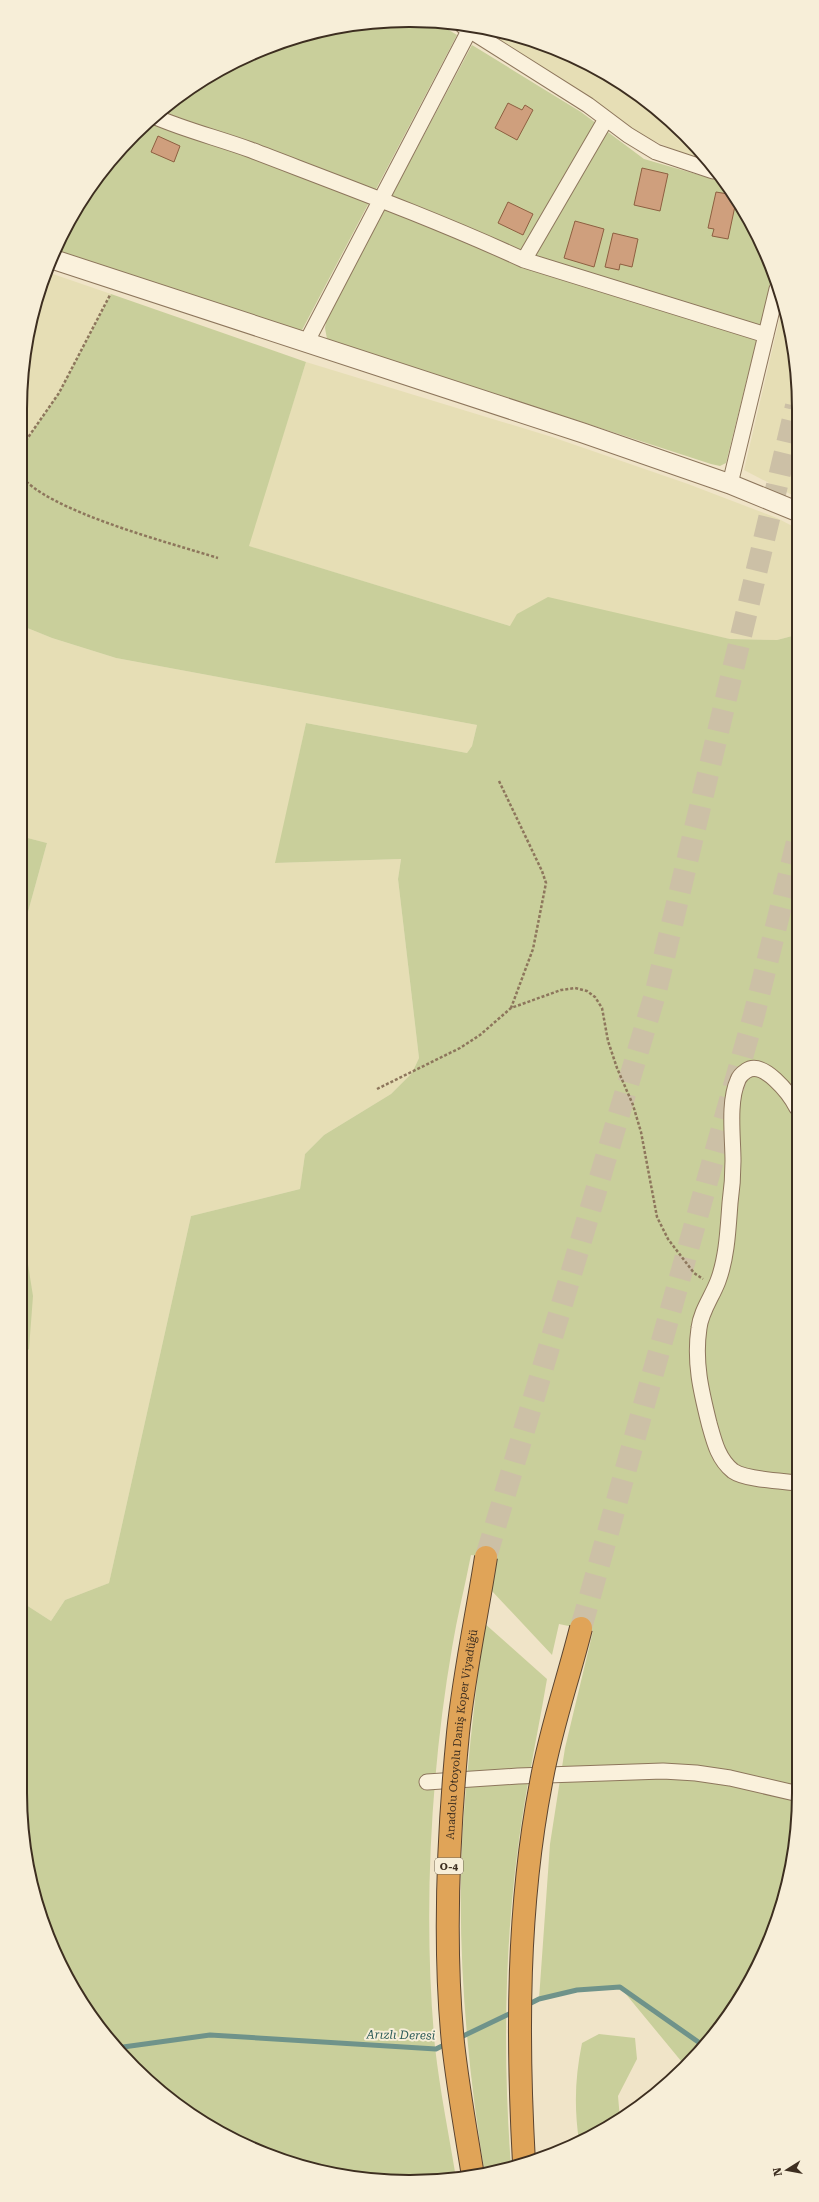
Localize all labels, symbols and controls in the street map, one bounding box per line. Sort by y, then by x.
street label: Anadolu Otoyolu Daniş Koper Viyadüğü [443,1628,480,1840]
road number: O-4 [435,1858,463,1874]
water label: Arızlı Deresi [365,2027,436,2043]
north arrow [767,2150,807,2190]
text: N [770,2166,785,2177]

